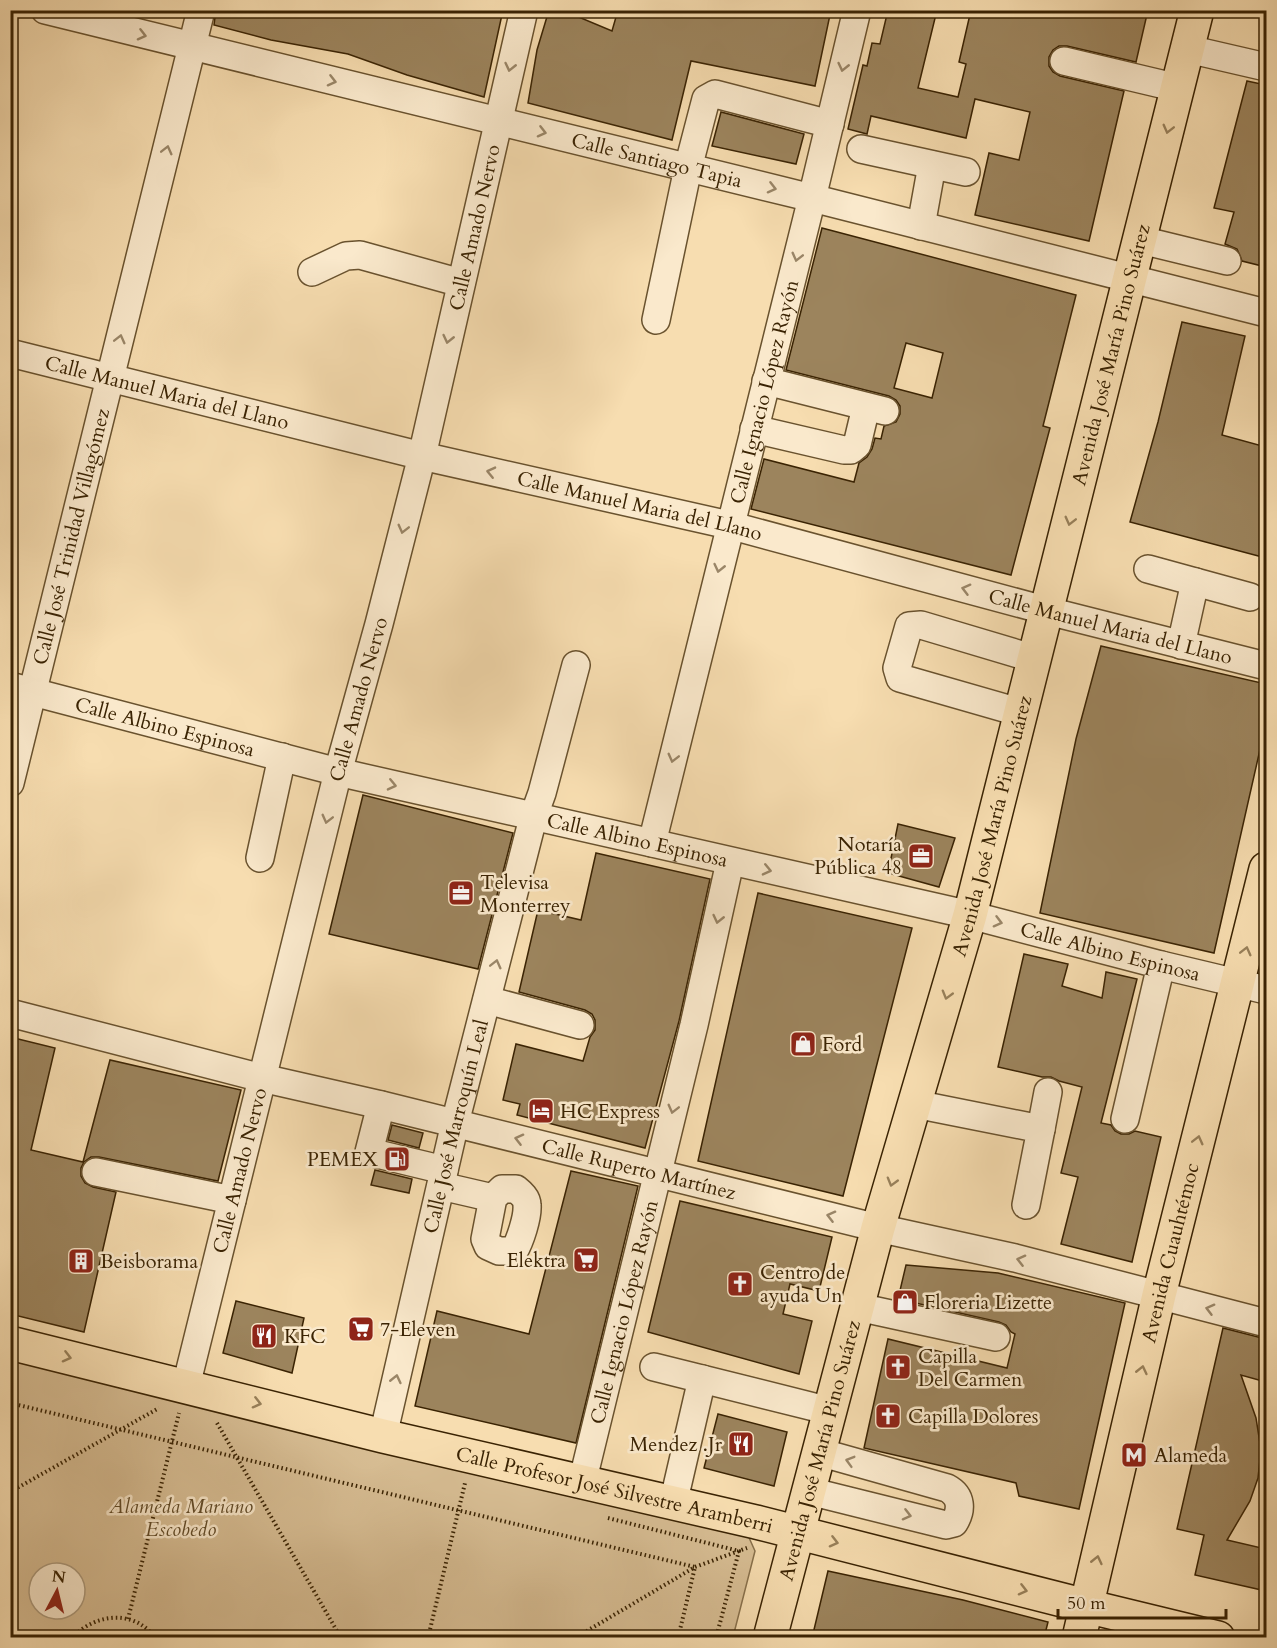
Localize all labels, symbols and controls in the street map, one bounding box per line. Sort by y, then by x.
one-way arrow [137,27,147,40]
one-way arrow [505,62,518,72]
one-way arrow [838,62,851,72]
one-way arrow [327,74,337,87]
one-way arrow [1163,123,1176,133]
one-way arrow [537,125,547,138]
street label: Calle Santiago Tapia [569,126,745,194]
street label: Calle Amado Nervo [442,142,506,313]
one-way arrow [160,145,173,155]
one-way arrow [767,181,777,194]
street label: Avenida José María Pino Suárez [1065,221,1156,488]
one-way arrow [792,252,805,262]
street label: Calle Ignacio López Rayón [723,276,805,506]
one-way arrow [442,334,455,344]
one-way arrow [113,335,126,345]
street label: Calle Manuel Maria del Llano [42,349,292,436]
street label: Calle José Trinidad Villagómez [26,405,116,668]
street label: Calle Manuel Maria del Llano [515,464,766,547]
one-way arrow [486,466,496,479]
one-way arrow [1065,516,1077,526]
one-way arrow [398,524,411,534]
one-way arrow [714,563,727,573]
street label: Calle Manuel Maria del Llano [985,582,1235,671]
one-way arrow [961,584,972,596]
street label: Calle Amado Nervo [323,614,394,784]
street label: Calle Albino Espinosa [72,690,258,763]
street label: Avenida José María Pino Suárez [945,692,1038,959]
one-way arrow [668,752,680,762]
one-way arrow [387,777,397,790]
street label: Calle Albino Espinosa [544,806,731,873]
one-way arrow [321,814,334,824]
place label: Notaría Pública 48 [814,831,902,881]
office icon: Notaría Pública 48 [906,841,936,871]
one-way arrow [762,862,772,875]
place label: Televisa Monterrey [480,869,571,919]
office icon: Televisa Monterrey [446,878,476,908]
one-way arrow [712,913,725,923]
one-way arrow [993,915,1003,928]
street label: Calle Albino Espinosa [1017,915,1203,987]
one-way arrow [1239,946,1251,957]
one-way arrow [488,960,501,970]
one-way arrow [942,989,954,1000]
street label: Calle José Marroquín Leal [417,1017,494,1236]
shop icon: Ford [788,1029,818,1059]
place label: Ford [822,1031,863,1058]
street label: Calle Amado Nervo [206,1085,273,1256]
hotel icon: HC Express [526,1096,556,1126]
place label: HC Express [560,1098,660,1125]
one-way arrow [668,1103,681,1113]
street label: Calle Ruperto Martínez [539,1132,739,1206]
one-way arrow [515,1133,525,1146]
one-way arrow [1191,1135,1204,1145]
fuel station icon: PEMEX [382,1144,412,1174]
place label: PEMEX [307,1146,378,1173]
street label: Avenida Cuauhtémoc [1135,1160,1205,1345]
one-way arrow [887,1176,899,1187]
street label: Calle Ignacio López Rayón [583,1197,664,1427]
one-way arrow [826,1211,836,1224]
supermarket icon: Elektra [571,1245,601,1275]
building icon: Beisborama [66,1246,96,1276]
place label: Elektra [507,1247,566,1274]
place label: Beisborama [100,1248,198,1275]
one-way arrow [1016,1254,1026,1267]
place label: Centro de ayuda Un [760,1259,845,1309]
church icon: Centro de ayuda Un [725,1269,755,1299]
shop icon: Floreria Lizette [890,1287,920,1317]
place label: Floreria Lizette [924,1289,1052,1316]
one-way arrow [1205,1304,1215,1316]
supermarket icon: 7-Eleven [346,1314,376,1344]
place label: 7-Eleven [380,1316,457,1343]
street label: Avenida José María Pino Suárez [772,1317,867,1584]
restaurant icon: KFC [249,1321,279,1351]
place label: KFC [284,1323,326,1350]
place label: Capilla Del Carmen [918,1343,1023,1393]
one-way arrow [62,1349,72,1362]
church icon: Capilla Del Carmen [883,1352,913,1382]
one-way arrow [1135,1366,1148,1376]
one-way arrow [389,1374,402,1384]
one-way arrow [251,1396,261,1409]
church icon: Capilla Dolores [873,1401,903,1431]
place label: Capilla Dolores [908,1403,1038,1430]
restaurant icon: Mendez .Jr [726,1429,756,1459]
place label: Mendez .Jr [630,1431,723,1458]
street label: Calle Profesor José Silvestre Aramberri [453,1440,776,1539]
metro station icon: Alameda [1119,1440,1149,1470]
place label: Alameda [1154,1442,1228,1469]
one-way arrow [845,1456,856,1468]
park label: Alameda Mariano Escobedo [108,1493,253,1543]
one-way arrow [902,1508,912,1521]
one-way arrow [829,1534,839,1547]
one-way arrow [1090,1555,1103,1565]
north arrow [27,1561,87,1621]
text: N [50,1565,67,1589]
scale bar [1058,1582,1226,1620]
one-way arrow [1018,1583,1028,1596]
text: 50 m [1067,1591,1106,1616]

